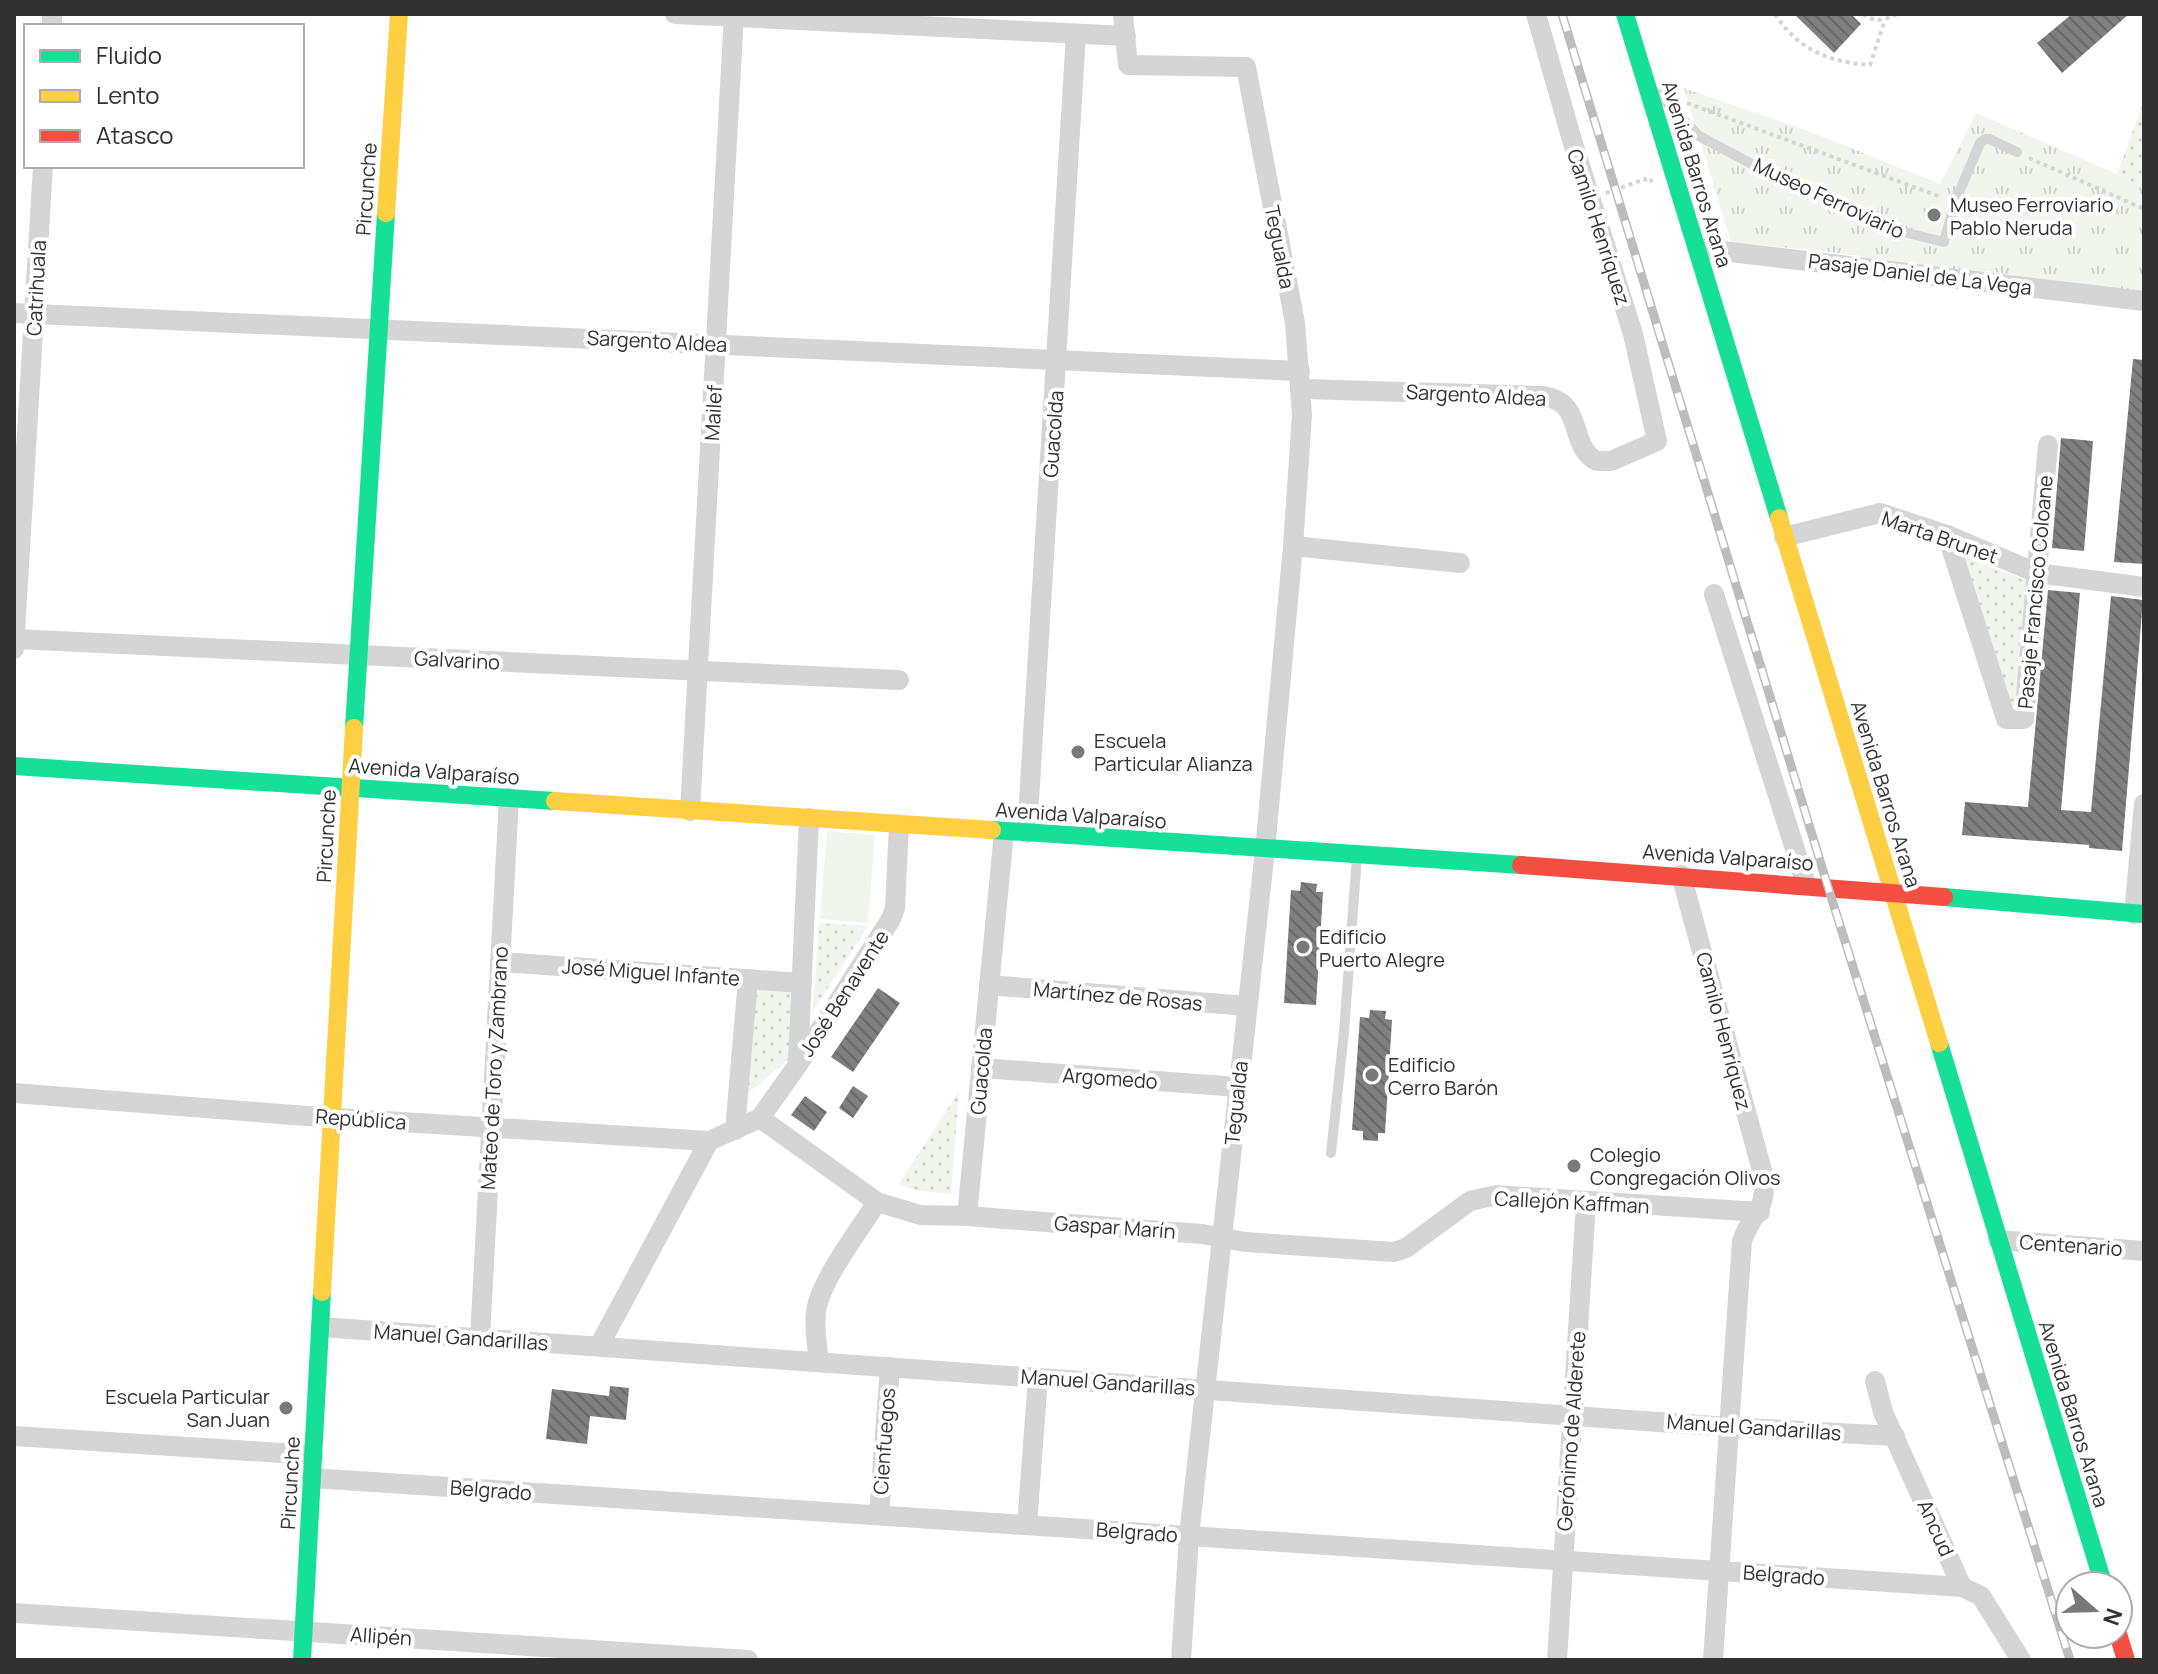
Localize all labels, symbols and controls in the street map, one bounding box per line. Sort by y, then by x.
legend [24,24,304,168]
text: Fluido [96,38,162,71]
street label: Avenida Barros Arana [1656,77,1738,271]
text: Lento [96,78,160,111]
text: Atasco [96,118,173,151]
street label: Pircunche [349,142,383,236]
street label: Camilo Henríquez [1561,146,1637,308]
street label: Museo Ferroviario [1749,151,1909,245]
place label: Museo Ferroviario Pablo Neruda [1950,191,2114,241]
street label: Tegualda [1259,203,1301,291]
marker: Museo Ferroviario Pablo Neruda [1925,206,1943,224]
street label: Catrihuala [20,239,52,337]
street label: Pasaje Daniel de La Vega [1807,247,2033,301]
street label: Sargento Aldea [586,324,728,358]
street label: Sargento Aldea [1405,378,1547,412]
street label: Mailef [698,384,728,442]
street label: Guacolda [1036,390,1070,478]
street label: Pasaje Francisco Coloane [2011,474,2059,710]
street label: Marta Brunet [1878,505,2002,569]
street label: Galvarino [413,644,501,676]
street label: Avenida Barros Arana [1845,697,1927,891]
place label: Escuela Particular Alianza [1094,727,1253,777]
marker: Escuela Particular Alianza [1069,743,1087,761]
street label: Avenida Valparaíso [348,752,521,790]
street label: Pircunche [310,789,342,883]
street label: Avenida Valparaíso [995,796,1168,834]
street label: Avenida Valparaíso [1642,838,1815,876]
place label: Edificio Puerto Alegre [1319,923,1445,973]
street label: José Benavente [793,925,895,1061]
marker: Edificio Puerto Alegre [1294,938,1312,956]
street label: Mateo de Toro y Zambrano [474,945,514,1190]
street label: Camilo Henríquez [1690,949,1758,1113]
street label: José Miguel Infante [561,952,741,992]
street label: Martínez de Rosas [1032,975,1204,1017]
street label: Guacolda [964,1026,998,1116]
place label: Edificio Cerro Barón [1388,1051,1498,1101]
street label: Tegualda [1218,1060,1254,1146]
street label: Argomedo [1061,1061,1159,1095]
marker: Edificio Cerro Barón [1363,1066,1381,1084]
street label: República [315,1102,407,1136]
place label: Colegio Congregación Olivos [1590,1141,1780,1191]
marker: Colegio Congregación Olivos [1565,1157,1583,1175]
street label: Callejón Kaffman [1494,1184,1650,1220]
street label: Gaspar Marín [1053,1209,1177,1245]
street label: Centenario [2019,1228,2124,1262]
street label: Manuel Gandarillas [373,1317,549,1357]
street label: Avenida Barros Arana [2033,1317,2115,1511]
street label: Gerónimo de Alderete [1551,1330,1591,1532]
street label: Manuel Gandarillas [1020,1362,1196,1402]
place label: Escuela Particular San Juan [105,1383,270,1433]
street label: Cienfuegos [867,1387,901,1495]
marker: Escuela Particular San Juan [277,1399,295,1417]
street label: Manuel Gandarillas [1666,1407,1842,1447]
street label: Pircunche [274,1436,306,1530]
street label: Belgrado [449,1474,533,1506]
street label: Ancud [1912,1495,1960,1561]
street label: Belgrado [1095,1516,1179,1548]
street label: Belgrado [1742,1559,1826,1591]
north arrow [2054,1570,2134,1650]
text: N [2096,1604,2130,1629]
street label: Allipén [349,1620,413,1652]

